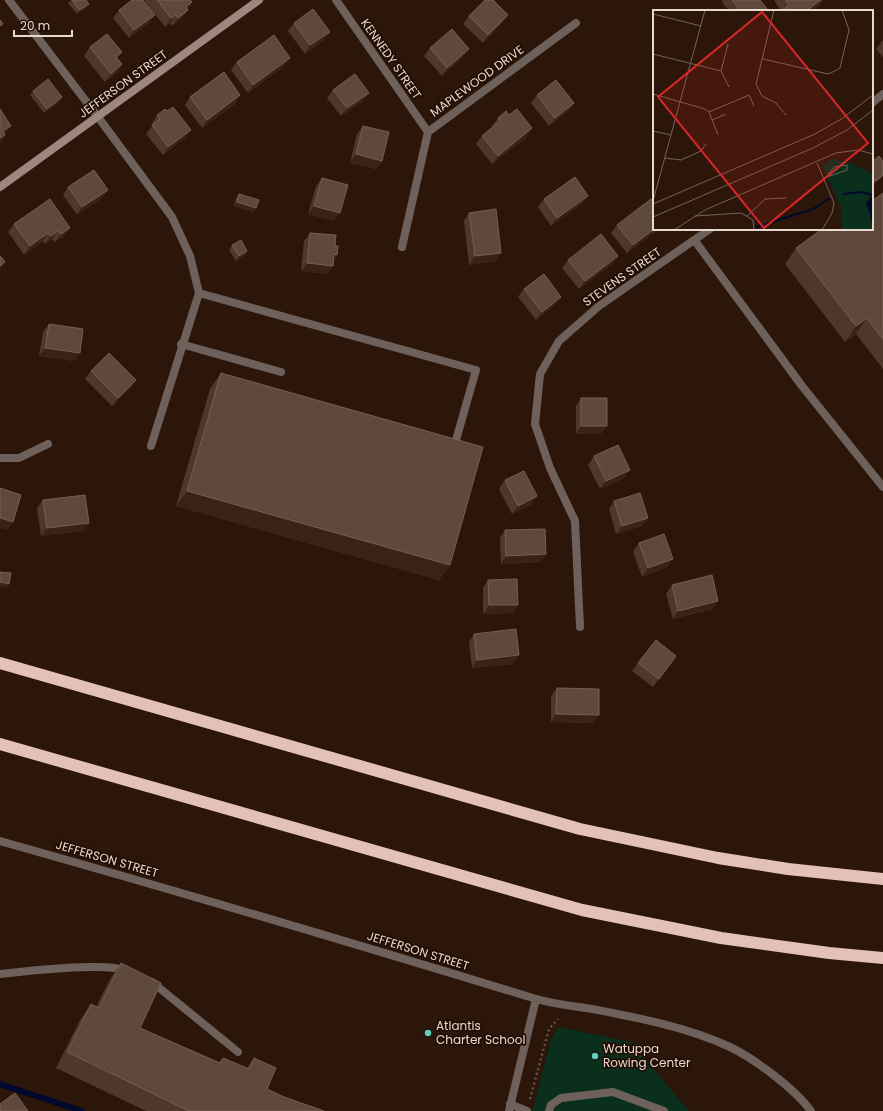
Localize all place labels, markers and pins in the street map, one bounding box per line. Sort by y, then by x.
place label: Atlantis Charter School [436,1017,525,1048]
marker: Atlantis Charter School [423,1028,433,1038]
place label: Watuppa Rowing Center [603,1040,691,1071]
marker: Watuppa Rowing Center [590,1051,600,1061]

